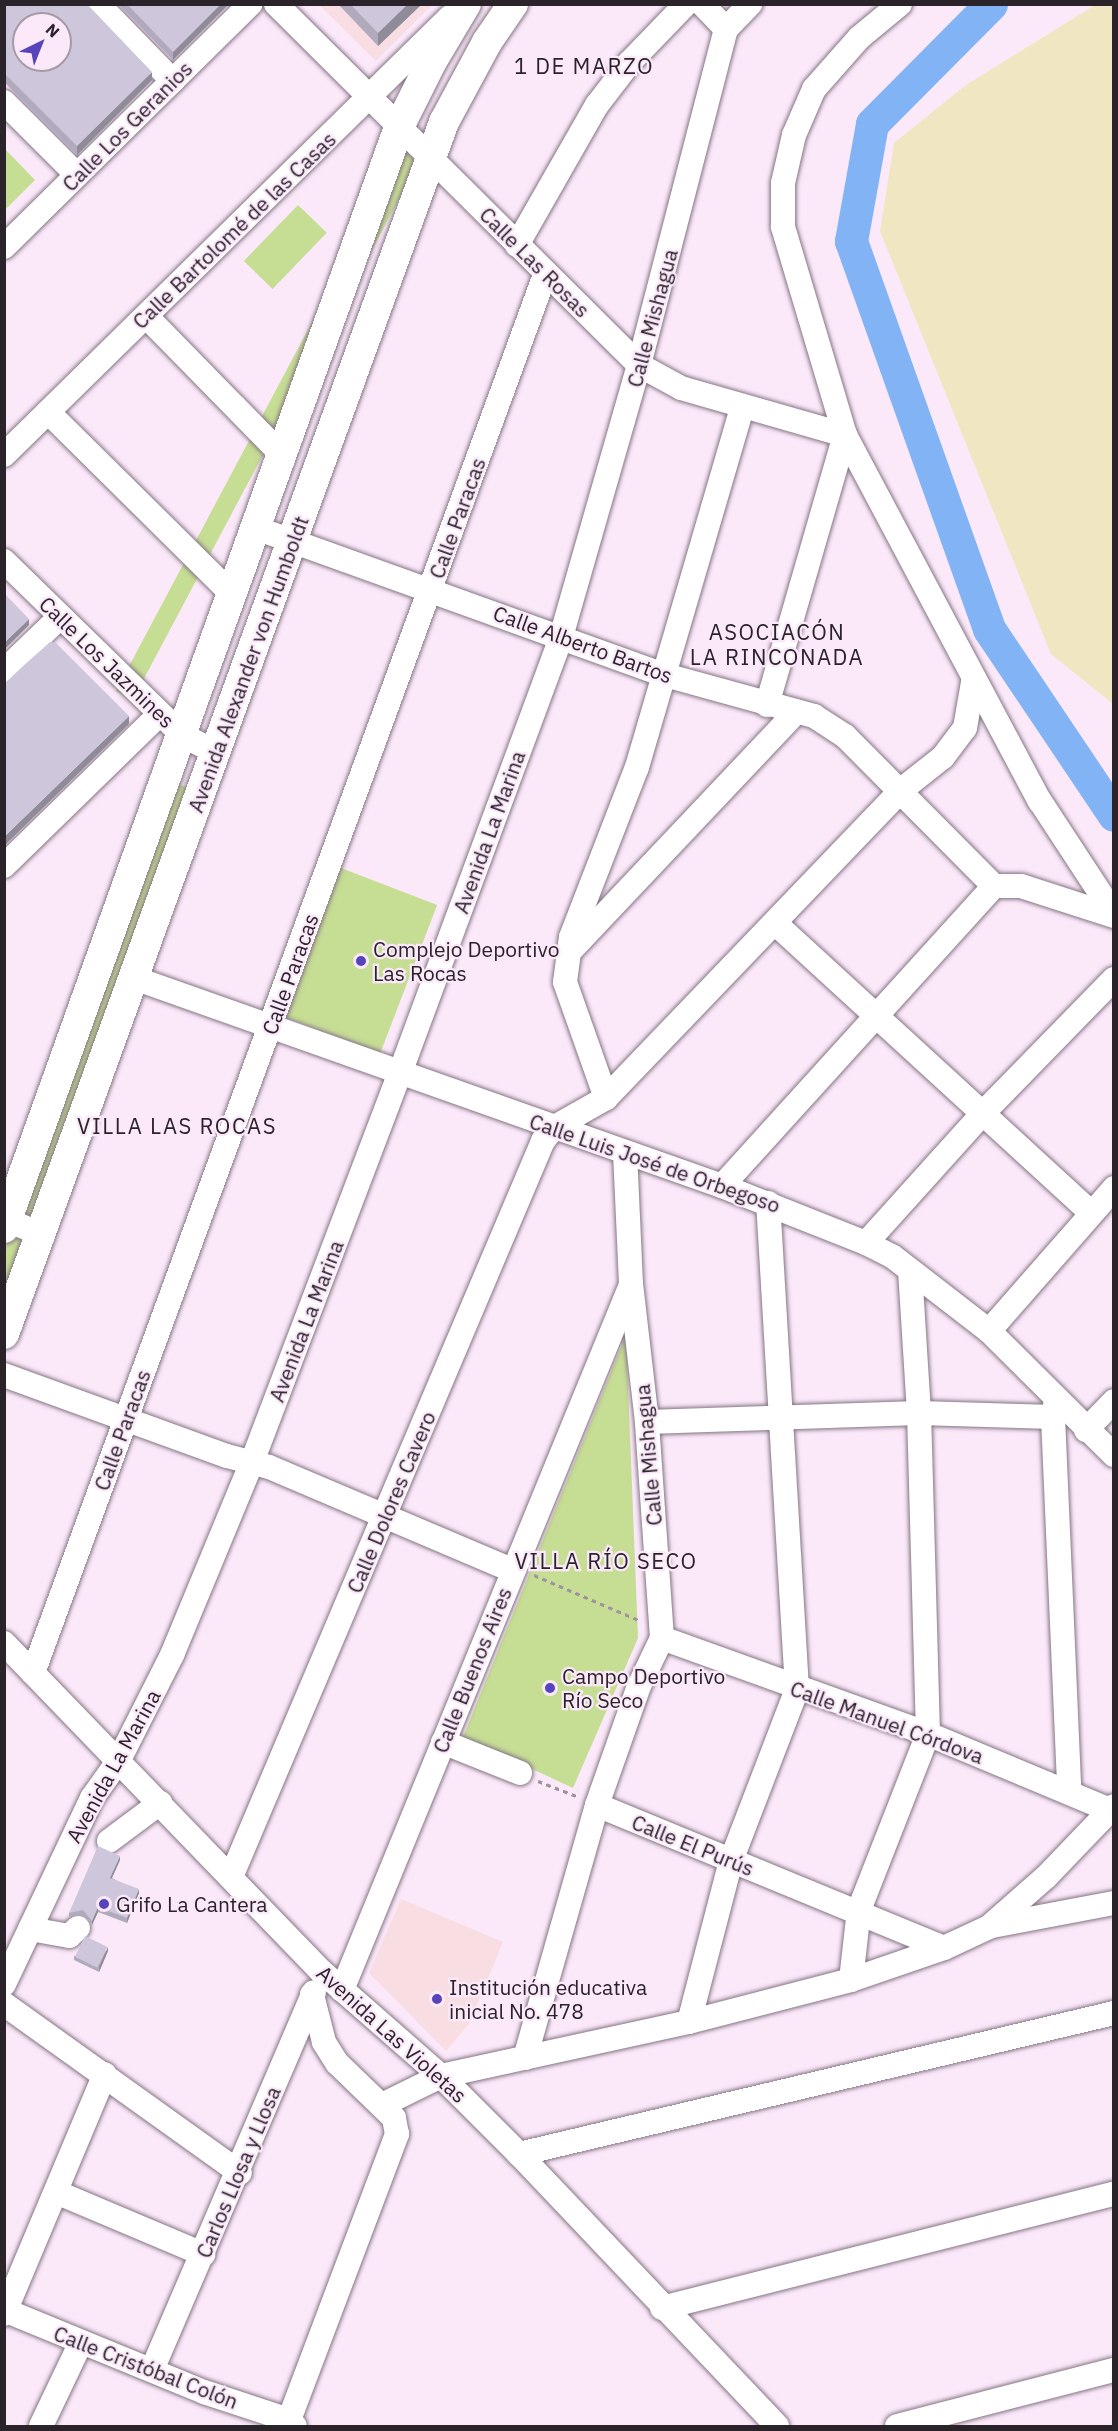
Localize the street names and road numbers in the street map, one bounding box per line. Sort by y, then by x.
street label: Calle Los Geranios [57,56,197,196]
street label: Calle Bartolomé de las Casas [127,126,341,334]
street label: Calle Las Rosas [475,202,595,322]
street label: Calle Mishagua [621,246,683,390]
street label: Calle Paracas [424,454,490,582]
street label: Avenida Alexander von Humboldt [182,512,314,816]
street label: Calle Los Jazmines [34,591,180,733]
street label: Calle Alberto Bartos [490,600,676,688]
street label: Avenida La Marina [448,747,530,917]
street label: Calle Paracas [257,910,323,1038]
street label: Calle Luis José de Orbegoso [526,1108,784,1218]
street label: Avenida La Marina [264,1237,348,1405]
street label: Calle Paracas [89,1366,155,1494]
street label: Calle Mishagua [629,1383,667,1527]
street label: Calle Dolores Cavero [341,1407,441,1597]
street label: Calle Buenos Aires [427,1584,517,1756]
street label: Calle Manuel Córdova [787,1675,987,1769]
street label: Avenida La Marina [60,1685,166,1847]
street label: Calle El Purús [628,1809,758,1881]
street label: Avenida Las Violetas [312,1960,472,2108]
street label: Carlos Llosa y Llosa [190,2082,286,2262]
street label: Calle Cristóbal Colón [50,2320,242,2414]

